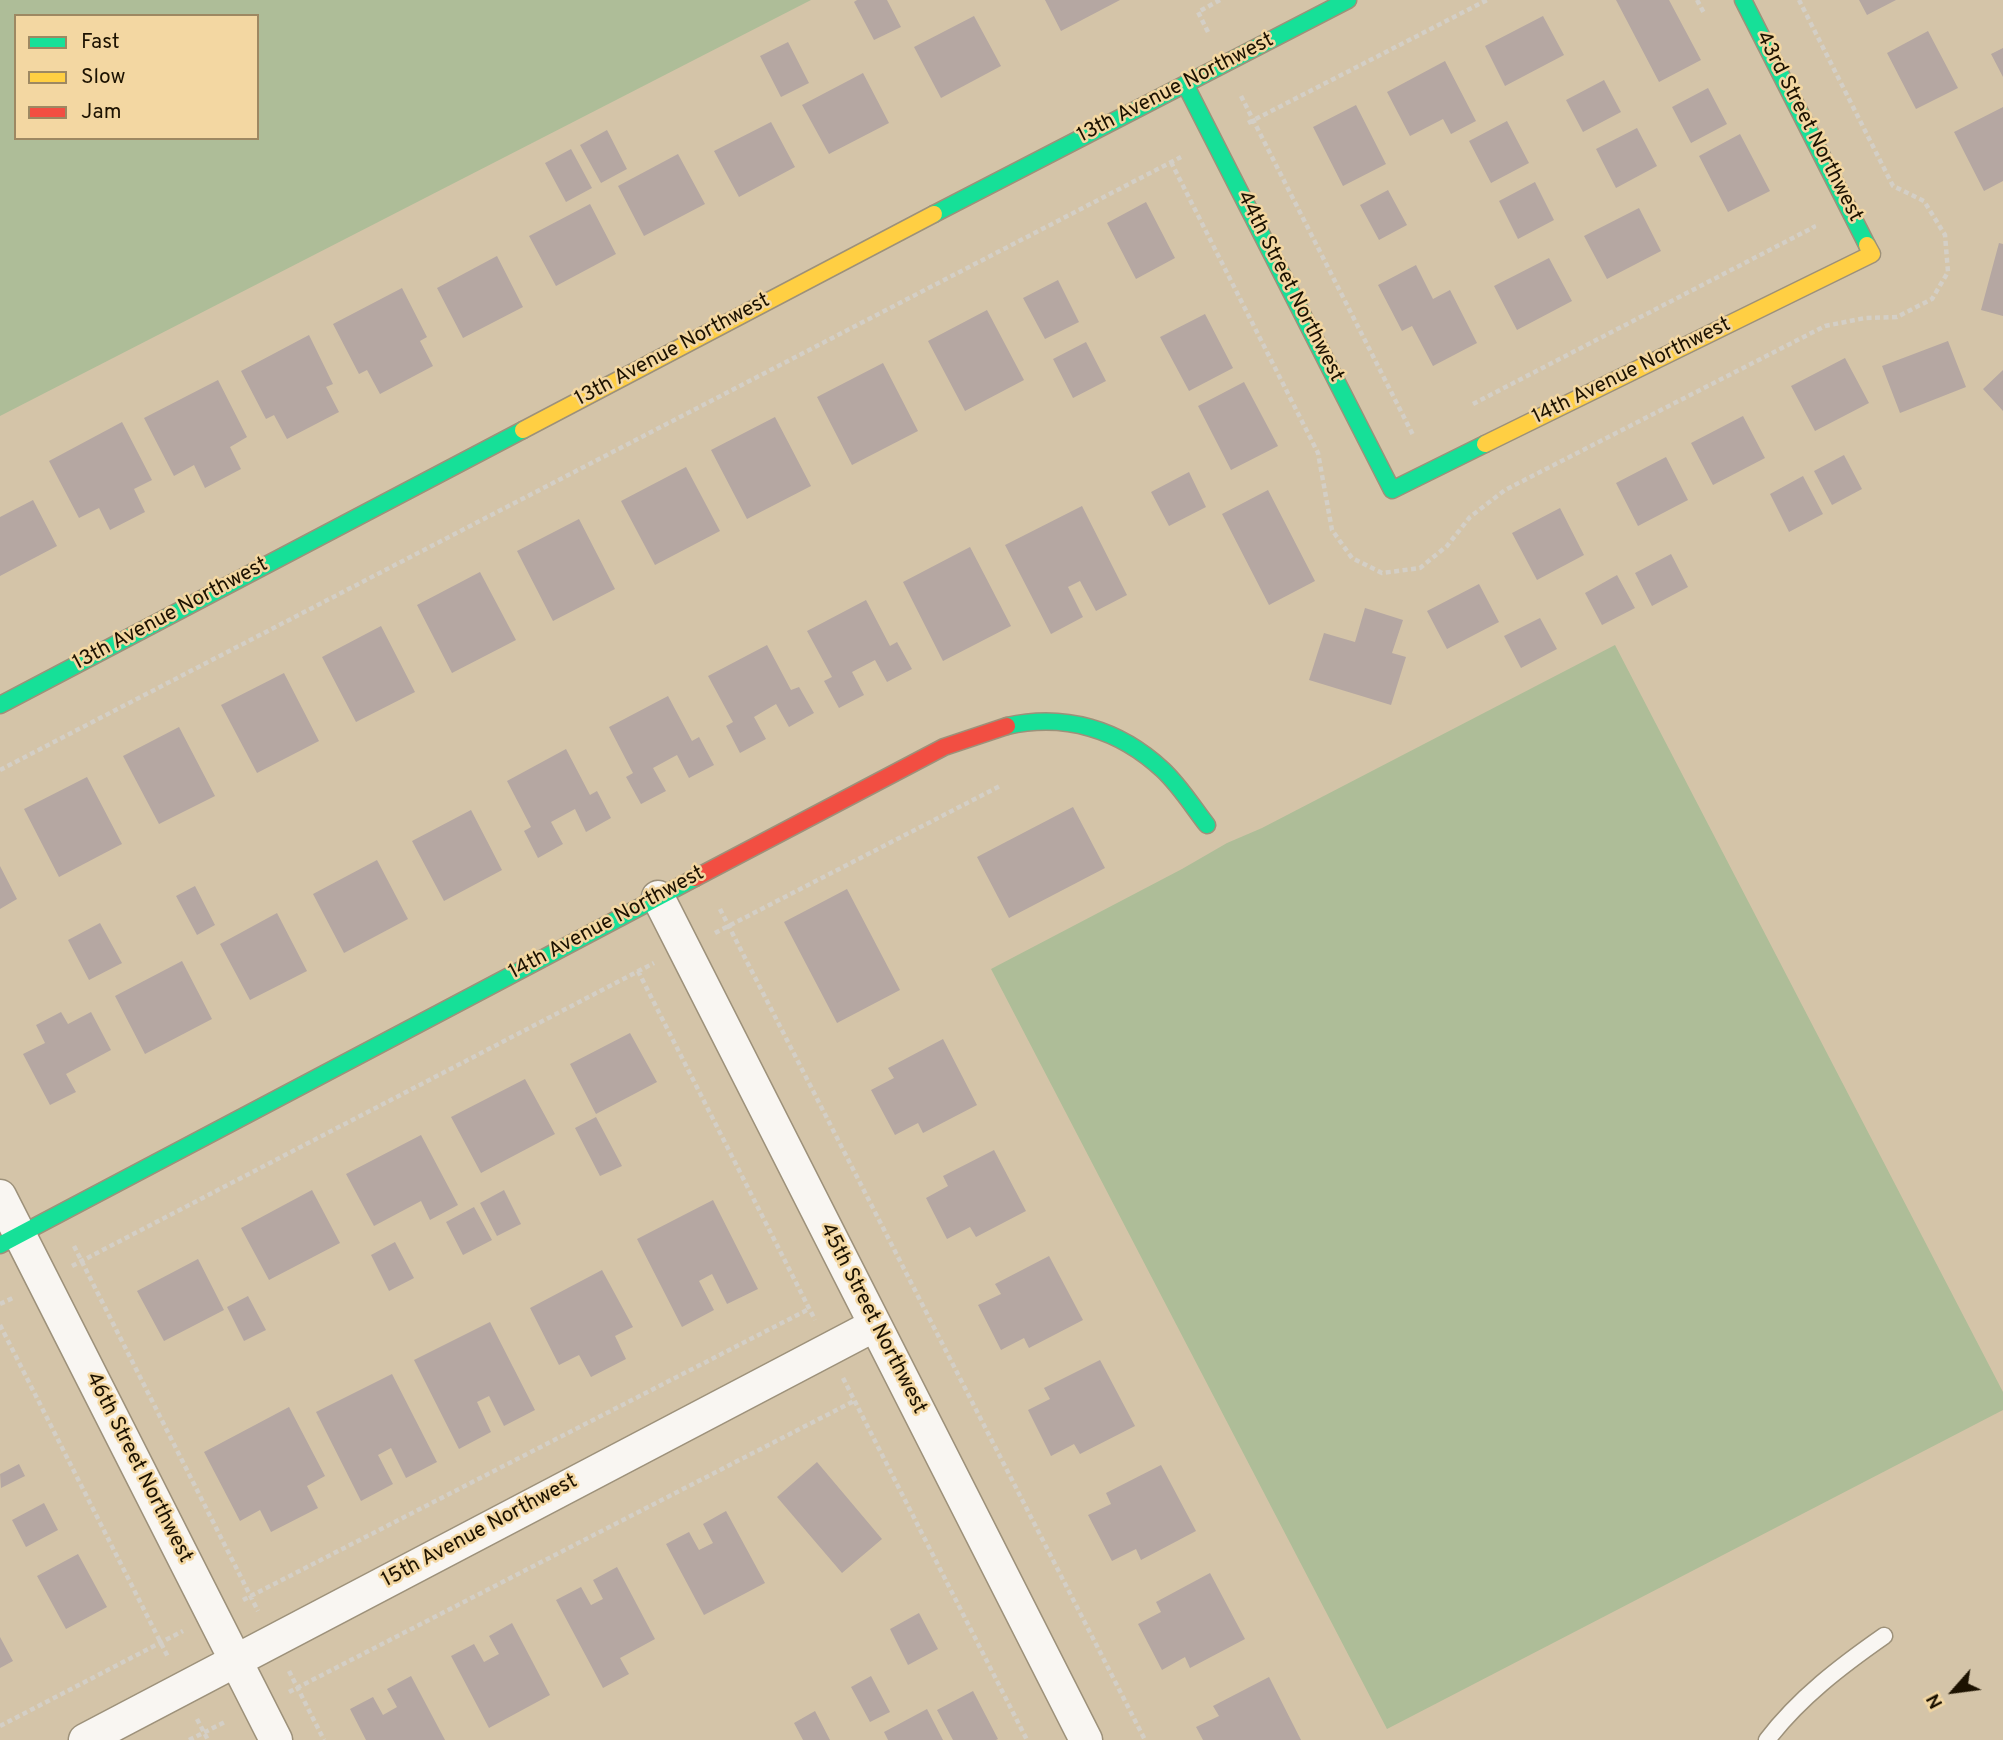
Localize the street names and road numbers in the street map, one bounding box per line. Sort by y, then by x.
street label: 13th Avenue Northwest [1074,28,1278,150]
street label: 43rd Street Northwest [1749,28,1867,226]
street label: 44th Street Northwest [1230,187,1348,387]
street label: 13th Avenue Northwest [571,289,775,413]
street label: 14th Avenue Northwest [1529,313,1735,431]
street label: 13th Avenue Northwest [69,553,273,677]
street label: 14th Avenue Northwest [505,862,709,986]
street label: 45th Street Northwest [813,1219,931,1419]
street label: 46th Street Northwest [79,1369,197,1567]
street label: 15th Avenue Northwest [378,1470,582,1594]

